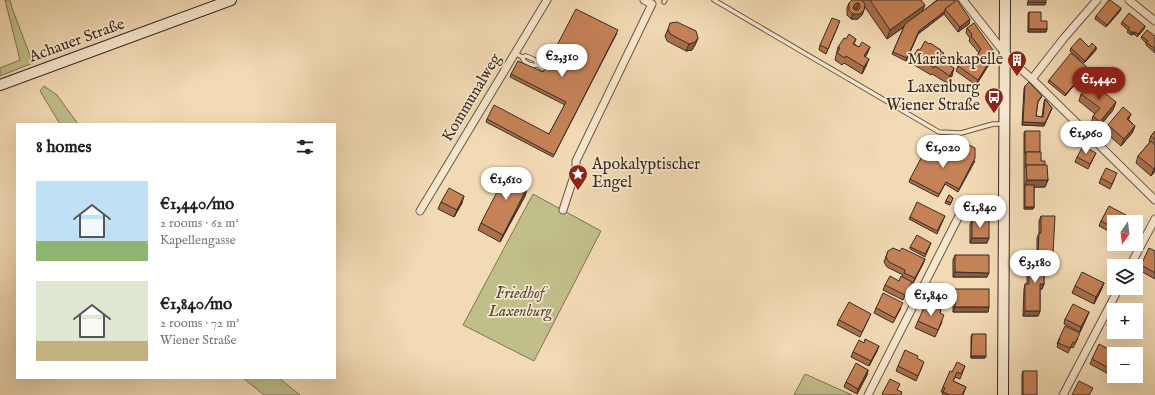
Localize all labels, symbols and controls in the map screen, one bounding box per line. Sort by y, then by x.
street label: Achauer Straße [26,14,128,68]
pin: €2,310 [529,44,595,78]
text: €2,310 [545,48,579,65]
building icon: Marienkapelle [1006,49,1028,77]
street label: Kommunalweg [438,50,506,146]
place label: Marienkapelle [908,50,1003,70]
pin: €1,440 [1066,67,1132,101]
text: €1,440 [1081,71,1117,88]
place label: Laxenburg Wiener Straße [886,78,980,116]
bus stop icon: Laxenburg Wiener Straße [983,86,1005,114]
pin: €1,960 [1053,121,1119,155]
text: €1,960 [1069,125,1103,142]
pin: €1,020 [910,135,976,169]
icon: filters [294,136,316,158]
text: 8 homes [36,137,91,158]
text: €1,020 [926,139,960,156]
place label: Apokalyptischer Engel [591,155,700,193]
place icon: Apokalyptischer Engel [567,163,589,191]
pin: €1,610 [473,167,539,201]
text: €1,610 [490,171,522,188]
text: €1,440/mo [160,194,234,215]
pin: €1,840 [947,195,1013,229]
icon: home [68,197,116,245]
text: €1,840 [963,199,997,216]
text: 2 rooms · 62 m² [160,215,239,232]
north arrow [1107,215,1143,251]
map controls [1107,215,1143,383]
text: Kapellengasse [160,232,236,249]
pin: €3,180 [1002,250,1068,284]
text: €3,180 [1019,254,1051,271]
button: layers [1107,259,1143,295]
pin: €1,840 [898,283,964,317]
park label: Friedhof Laxenburg [487,284,553,322]
text: €1,840 [914,287,948,304]
text: €1,840/mo [160,294,232,315]
icon: home [68,297,116,345]
button: + [1107,303,1143,339]
text: 2 rooms · 72 m² [160,315,240,332]
text: Wiener Straße [160,332,236,349]
button: − [1107,347,1143,383]

